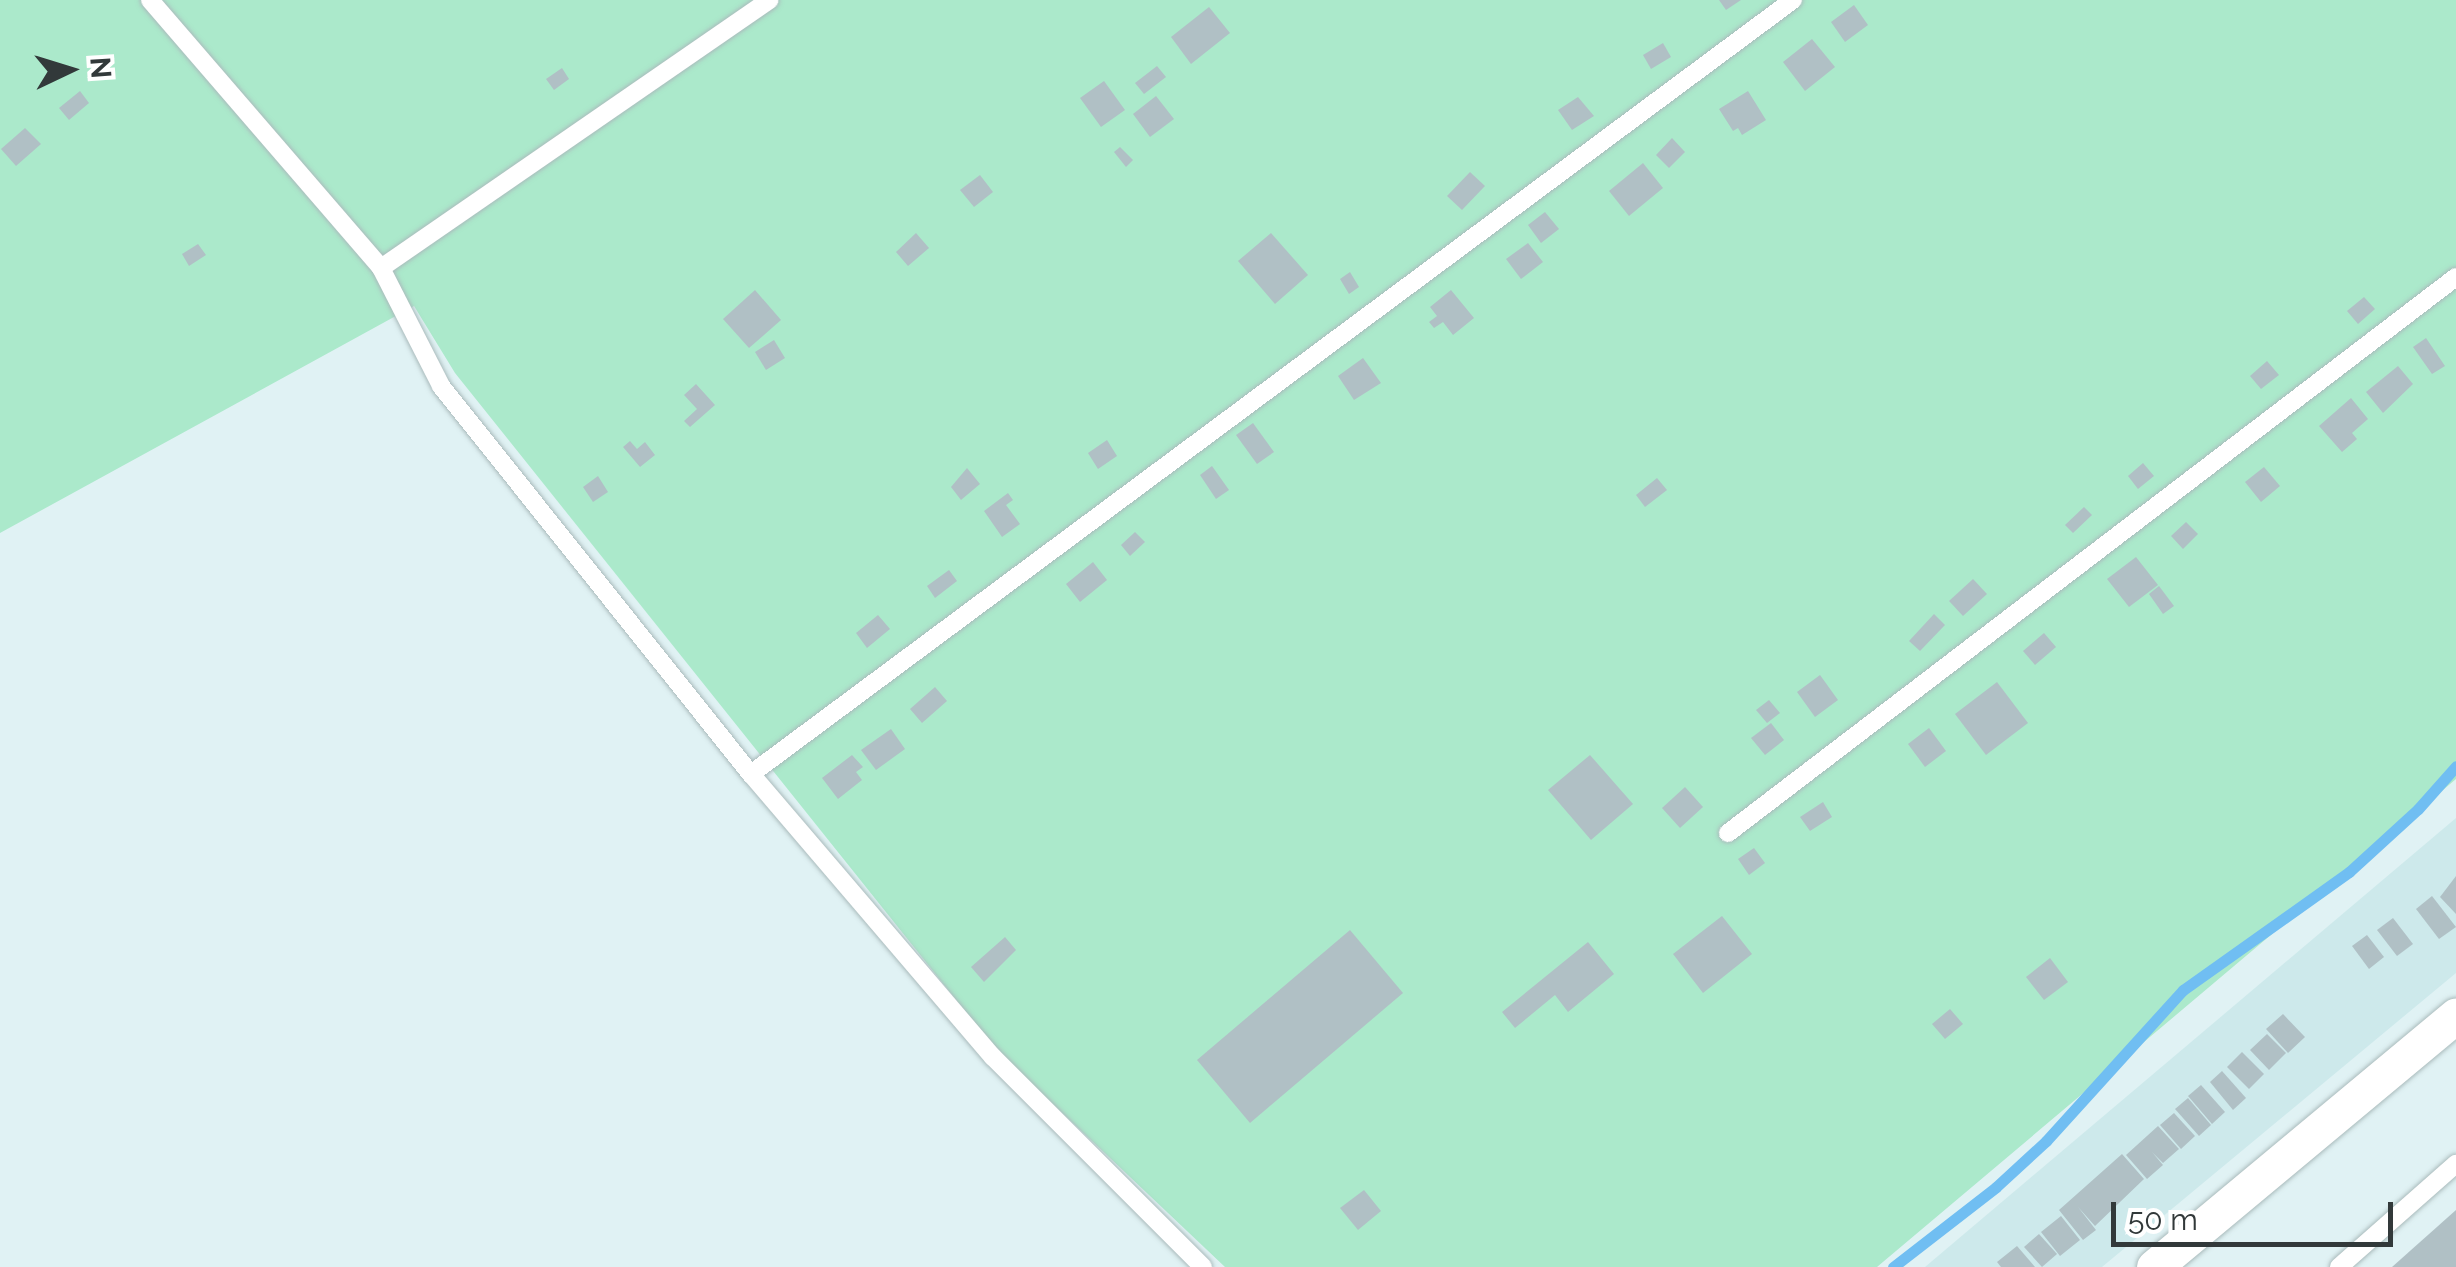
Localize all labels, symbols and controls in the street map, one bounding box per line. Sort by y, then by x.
north arrow [20,20,120,120]
text: N [83,56,118,80]
scale bar [2116,1182,2398,1244]
text: 50 m [2128,1202,2198,1237]

